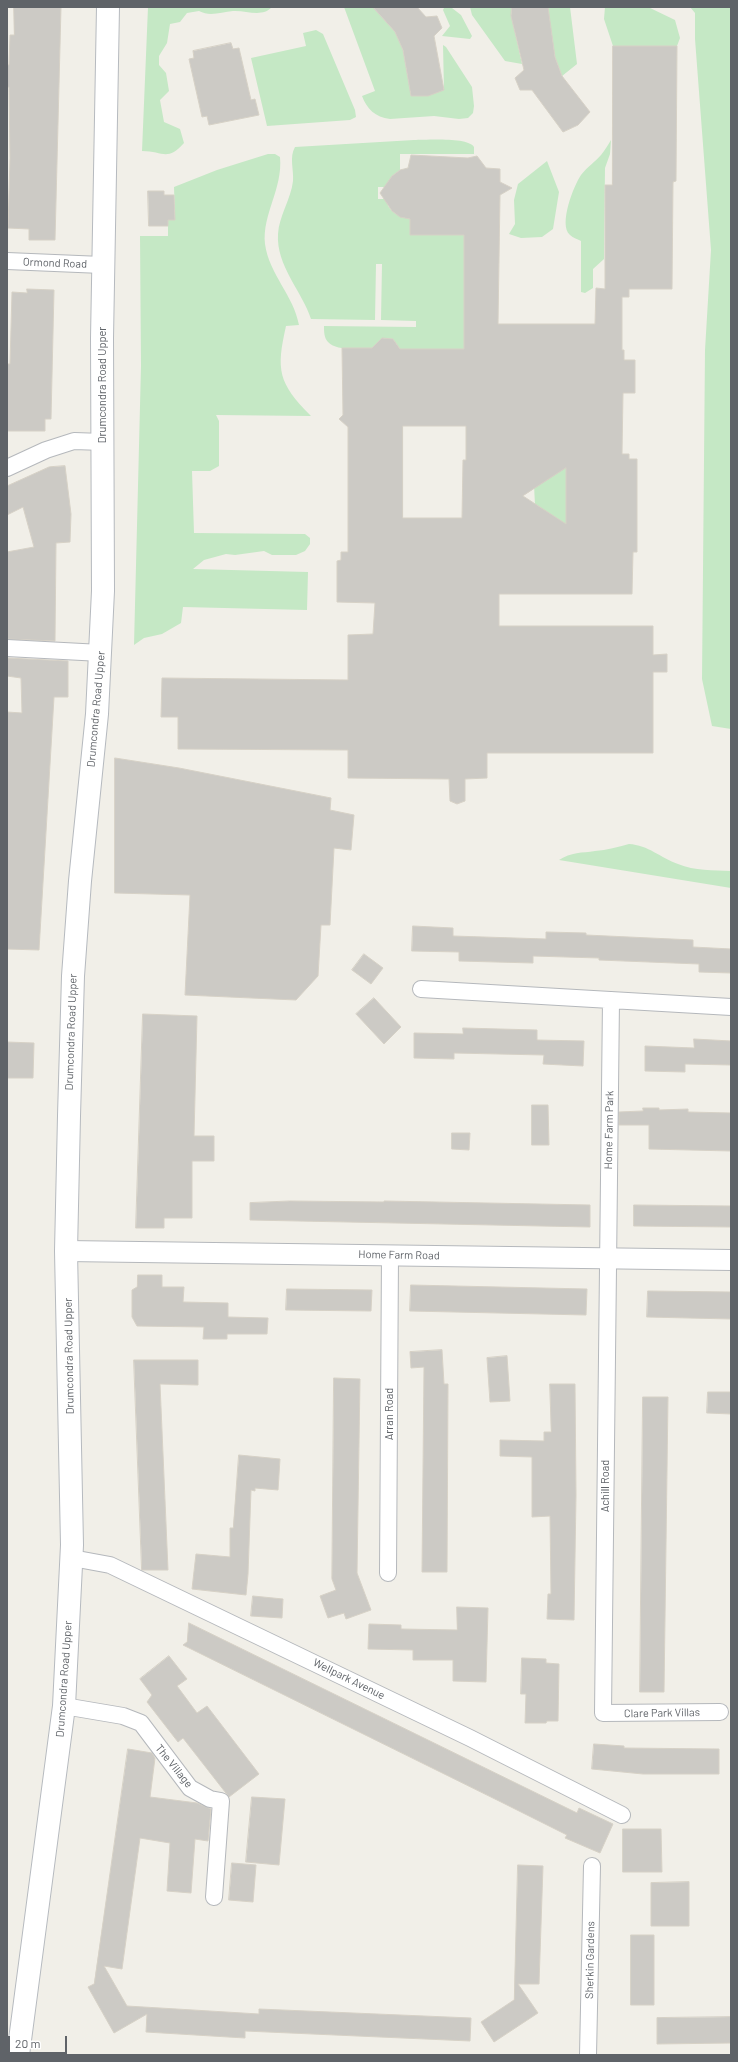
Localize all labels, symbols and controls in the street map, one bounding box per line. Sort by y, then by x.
street label: Ormond Road [23,255,87,271]
street label: Drumcondra Road Upper [95,327,109,443]
street label: Drumcondra Road Upper [84,650,108,768]
street label: Drumcondra Road Upper [62,973,80,1091]
street label: Home Farm Park [602,1091,616,1169]
street label: Home Farm Road [358,1248,440,1262]
street label: Drumcondra Road Upper [61,1298,77,1414]
street label: Arran Road [382,1388,396,1440]
street label: Achill Road [598,1460,612,1512]
street label: Drumcondra Road Upper [53,1620,75,1738]
street label: Wellpark Avenue [311,1656,387,1702]
street label: Clare Park Villas [624,1706,700,1720]
street label: The Village [153,1742,195,1790]
street label: Sherkin Gardens [583,1921,597,1999]
scale bar [10,2028,69,2054]
text: 20 m [15,2036,41,2050]

